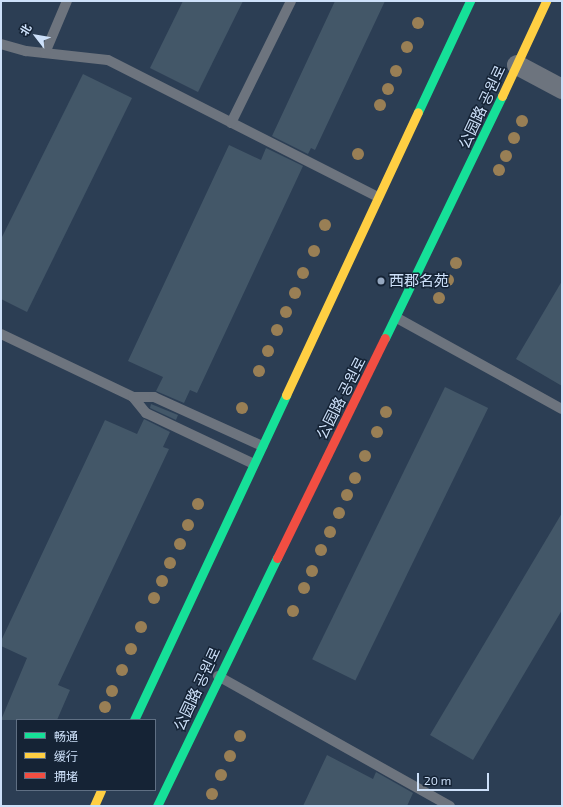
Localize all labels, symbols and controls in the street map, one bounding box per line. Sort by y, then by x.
north arrow [16,16,56,56]
text: 北 [17,21,34,38]
street label: 公园路 공원로 [455,63,509,151]
place label: 西郡名苑 [389,272,449,290]
marker: 西郡名苑 [376,276,386,286]
street label: 公园路 공원로 [313,354,369,442]
street label: 公园路 공원로 [170,645,224,733]
legend [16,719,156,791]
text: 畅通 [54,729,78,743]
text: 缓行 [54,749,78,763]
scale bar [419,765,491,791]
text: 拥堵 [54,769,78,783]
text: 20 m [424,773,451,787]

